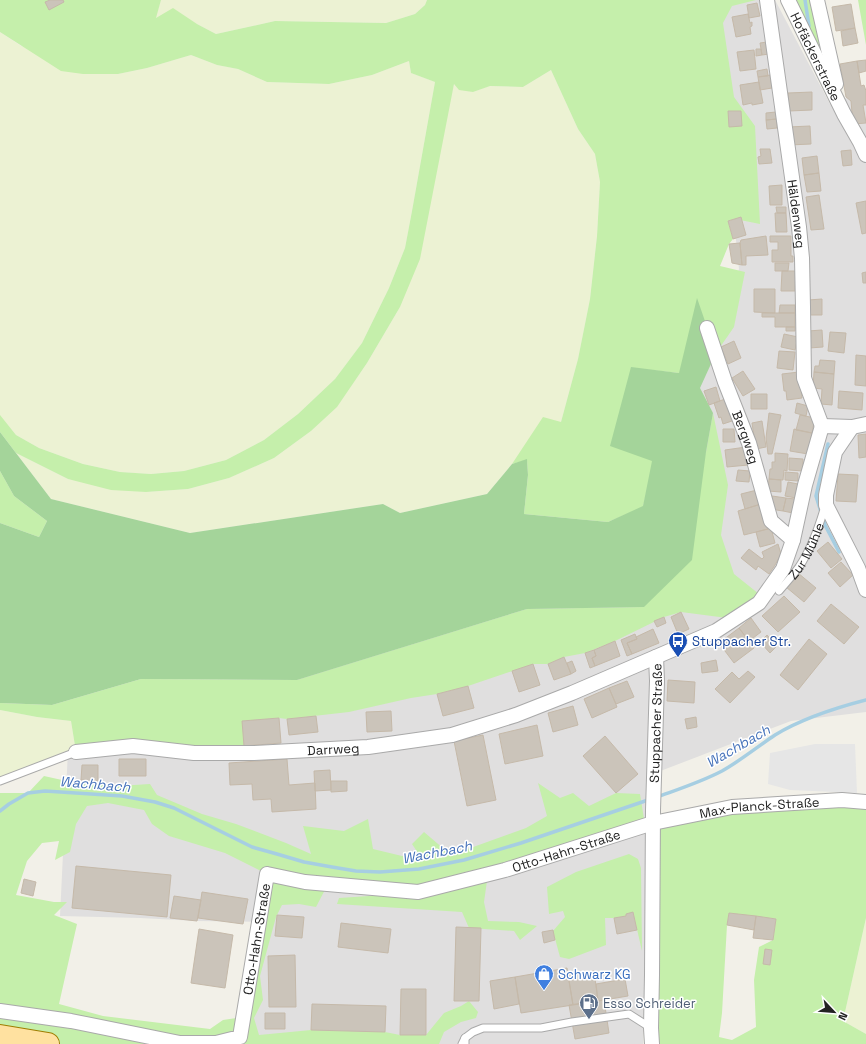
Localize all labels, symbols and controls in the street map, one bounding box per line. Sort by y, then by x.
street label: Hofäckerstraße [786,10,844,104]
street label: Häldenweg [783,178,809,249]
street label: Bergweg [728,408,763,466]
street label: Zur Mühle [785,520,828,583]
bus stop icon: Stuppacher Str. [667,630,689,658]
place label: Stuppacher Str. [692,633,791,650]
street label: Stuppacher Straße [646,663,666,783]
water label: Wachbach [703,720,773,771]
street label: Darrweg [307,739,360,759]
water label: Wachbach [59,772,131,796]
street label: Max-Planck-Straße [698,793,820,822]
street label: Otto-Hahn-Straße [510,826,623,876]
water label: Wachbach [401,836,474,868]
street label: Otto-Hahn-Straße [239,882,274,996]
shop icon: Schwarz KG [533,963,555,991]
place label: Schwarz KG [558,966,631,983]
fuel station icon: Esso Schreider [578,992,600,1020]
north arrow [814,992,854,1032]
place label: Esso Schreider [603,995,696,1012]
text: N [835,1010,851,1023]

